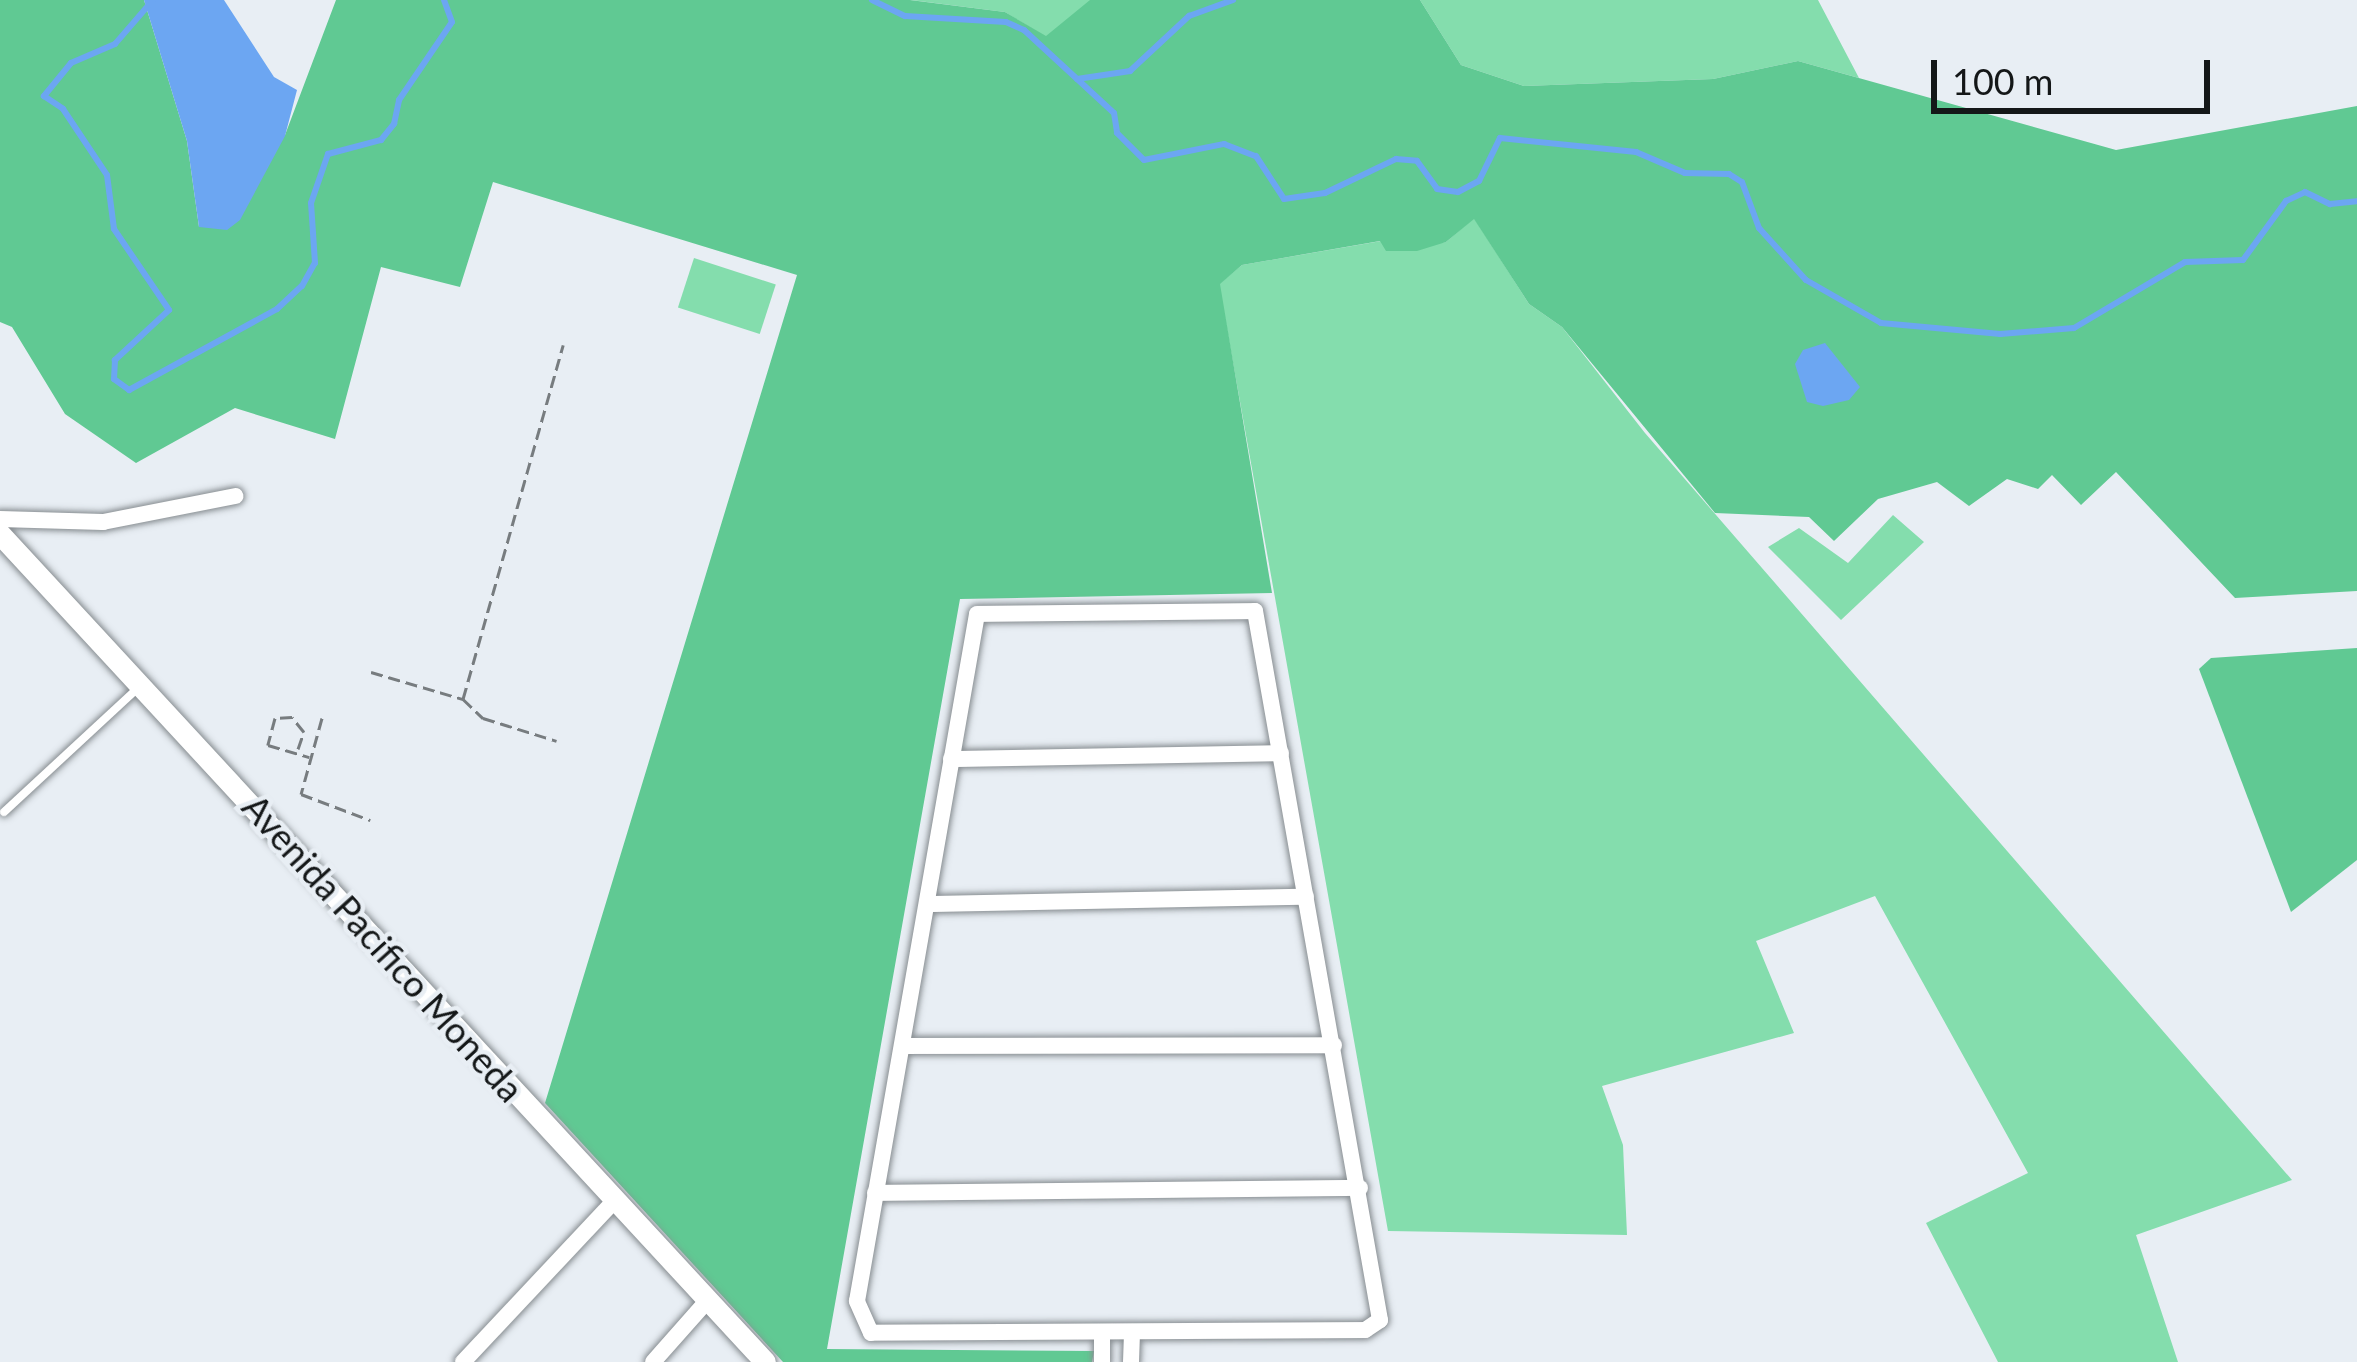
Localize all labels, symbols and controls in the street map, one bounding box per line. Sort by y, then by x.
scale bar [1937,36,2216,110]
text: 100 m [1952,59,2053,103]
street label: Avenida Pacifico Moneda [234,786,532,1110]

